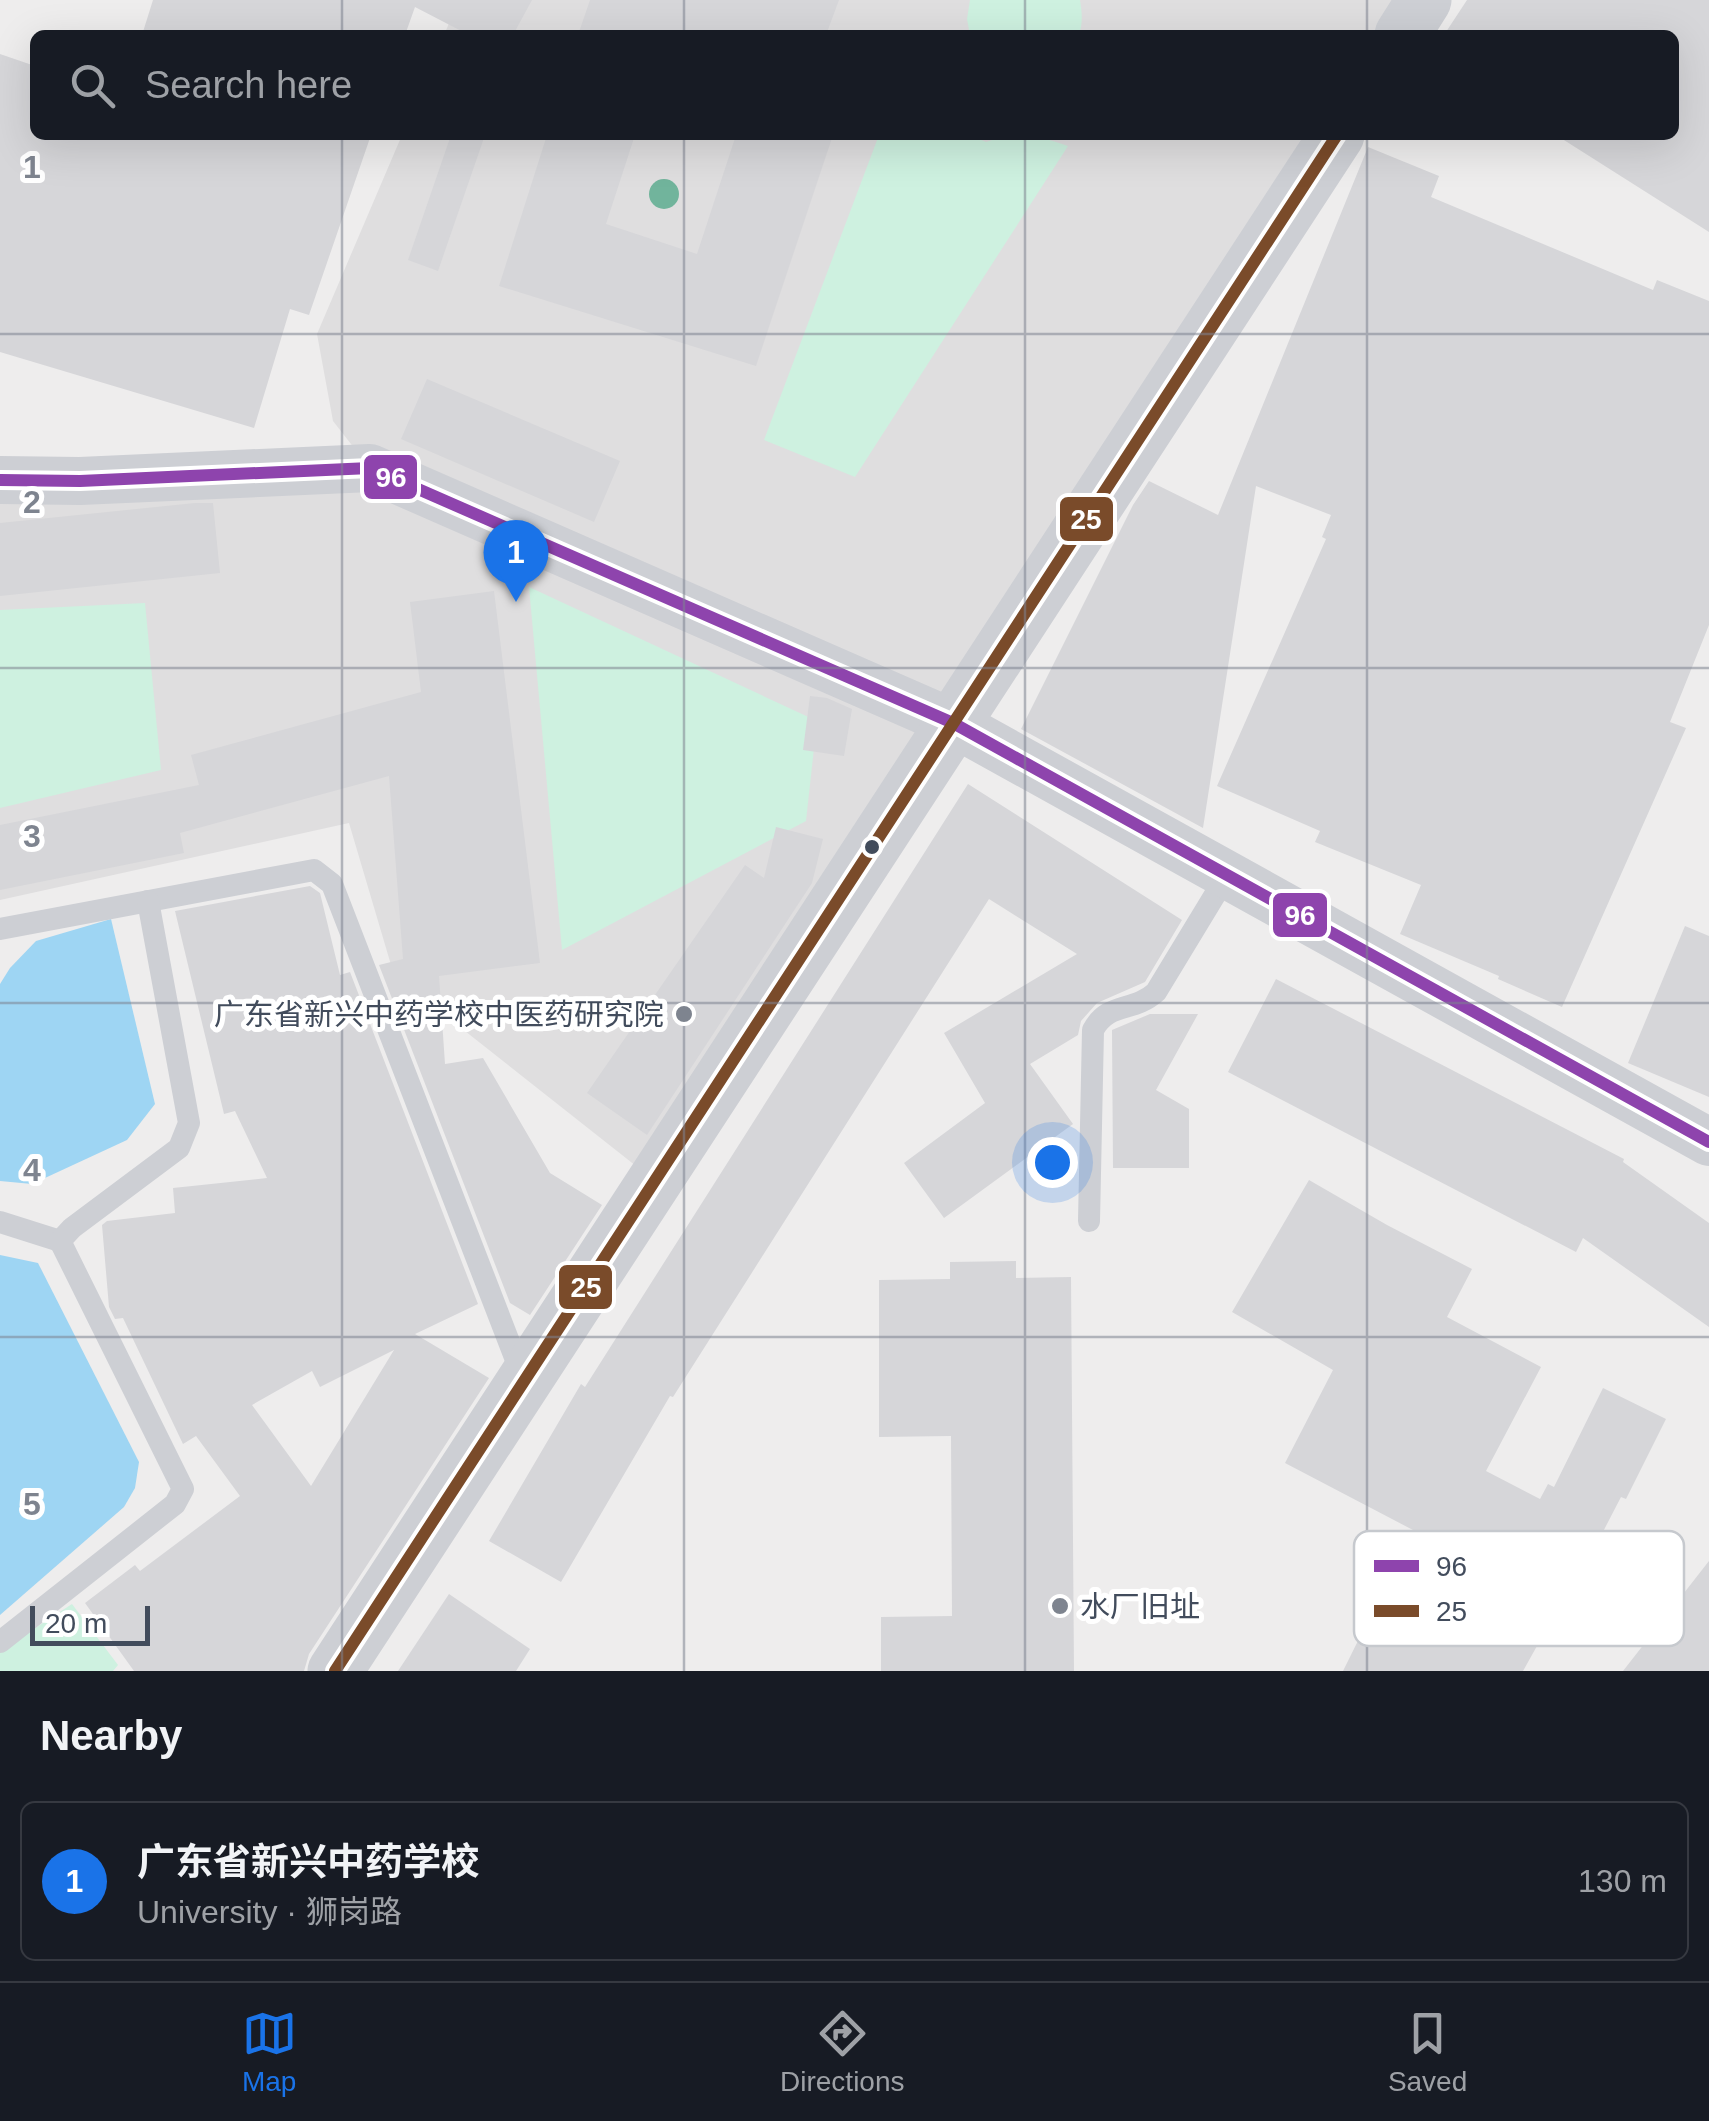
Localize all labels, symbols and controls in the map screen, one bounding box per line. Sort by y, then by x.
search box [30,30,1679,140]
icon: search [65,58,120,113]
text: Search here [145,64,352,106]
text: 1 [23,149,41,185]
line badge: 96 [362,453,419,501]
text: 96 [375,462,407,493]
text: 2 [23,484,41,520]
line badge: 25 [1058,495,1115,543]
text: 25 [1070,504,1102,535]
pin: 1 [484,520,548,602]
text: 3 [23,818,41,854]
unlabelled marker [862,837,882,857]
line badge: 96 [1271,891,1329,939]
text: 96 [1284,900,1316,931]
place label: 广东省新兴中药学校中医药研究院 [214,998,664,1031]
marker: 广东省新兴中药学校中医药研究院 [673,1003,695,1025]
your location [1027,1137,1078,1188]
text: 4 [23,1152,41,1188]
line badge: 25 [557,1263,614,1311]
text: 25 [570,1272,602,1303]
text: 5 [23,1486,41,1522]
legend [1354,1531,1684,1646]
text: 96 [1436,1551,1467,1582]
place label: 水厂旧址 [1080,1590,1200,1623]
marker: 水厂旧址 [1049,1595,1071,1617]
text: 25 [1436,1596,1467,1627]
scale bar [30,1601,150,1646]
text: 20 m [45,1608,107,1639]
text: Nearby [40,1712,182,1759]
text: 广东省新兴中药学校 [137,1841,479,1883]
text: 1 [66,1863,83,1899]
text: 130 m [1578,1863,1667,1899]
text: University · 狮岗路 [137,1894,402,1930]
tab: Map [242,2006,297,2098]
tab: Directions [780,2006,905,2098]
tab: Saved [1388,2006,1467,2098]

